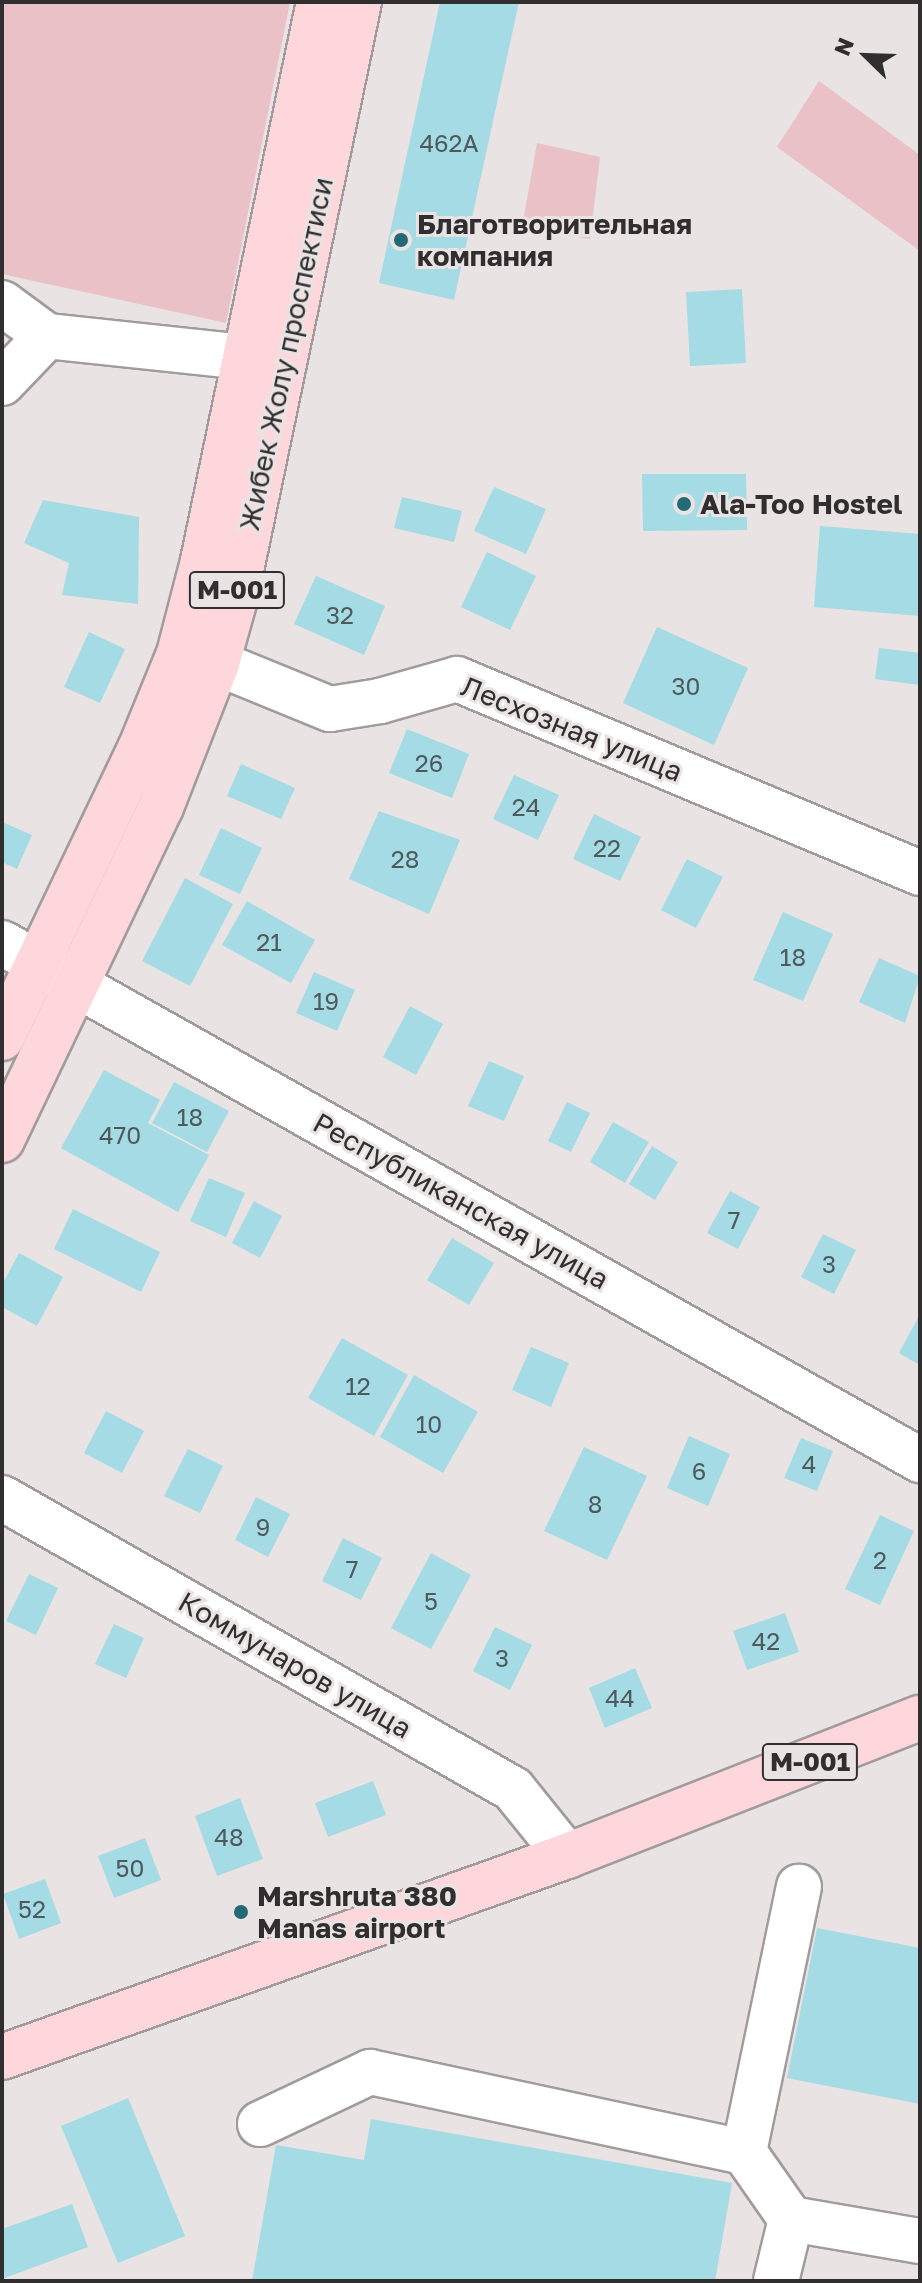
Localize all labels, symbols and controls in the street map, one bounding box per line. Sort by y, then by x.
north arrow [826,16,906,96]
text: N [828,33,859,59]
house number: 462А [419,129,479,157]
street label: Жибек Жолу проспектиси [232,174,340,534]
place label: Благотворительная компания [417,207,692,273]
marker: Благотворительная компания [392,231,410,249]
place label: Ala-Too Hostel [700,487,902,521]
marker: Ala-Too Hostel [675,495,693,513]
road number: М-001 [187,568,287,612]
house number: 32 [326,601,354,629]
street label: Лесхозная улица [457,669,687,789]
house number: 30 [672,672,700,700]
house number: 26 [415,749,443,777]
house number: 24 [512,793,540,821]
house number: 22 [593,834,621,862]
house number: 28 [391,845,419,873]
house number: 21 [256,928,282,956]
house number: 18 [780,943,806,971]
house number: 19 [313,987,339,1015]
house number: 18 [177,1103,203,1131]
street label: Республиканская улица [307,1106,615,1296]
house number: 470 [99,1121,141,1149]
house number: 7 [728,1206,740,1234]
house number: 3 [822,1250,836,1278]
house number: 12 [345,1372,371,1400]
house number: 10 [416,1410,442,1438]
house number: 4 [802,1450,816,1478]
house number: 6 [692,1457,706,1485]
house number: 8 [588,1490,602,1518]
house number: 9 [256,1513,270,1541]
house number: 2 [873,1546,887,1574]
house number: 7 [346,1555,358,1583]
street label: Коммунаров улица [172,1585,418,1745]
house number: 5 [424,1587,438,1615]
house number: 42 [752,1627,780,1655]
house number: 3 [495,1644,509,1672]
house number: 44 [605,1684,635,1712]
road number: М-001 [760,1740,860,1784]
house number: 48 [214,1823,244,1851]
house number: 50 [116,1854,144,1882]
place label: Marshruta 380 Manas airport [257,1879,457,1945]
house number: 52 [18,1895,46,1923]
marker: Marshruta 380 Manas airport [232,1903,250,1921]

